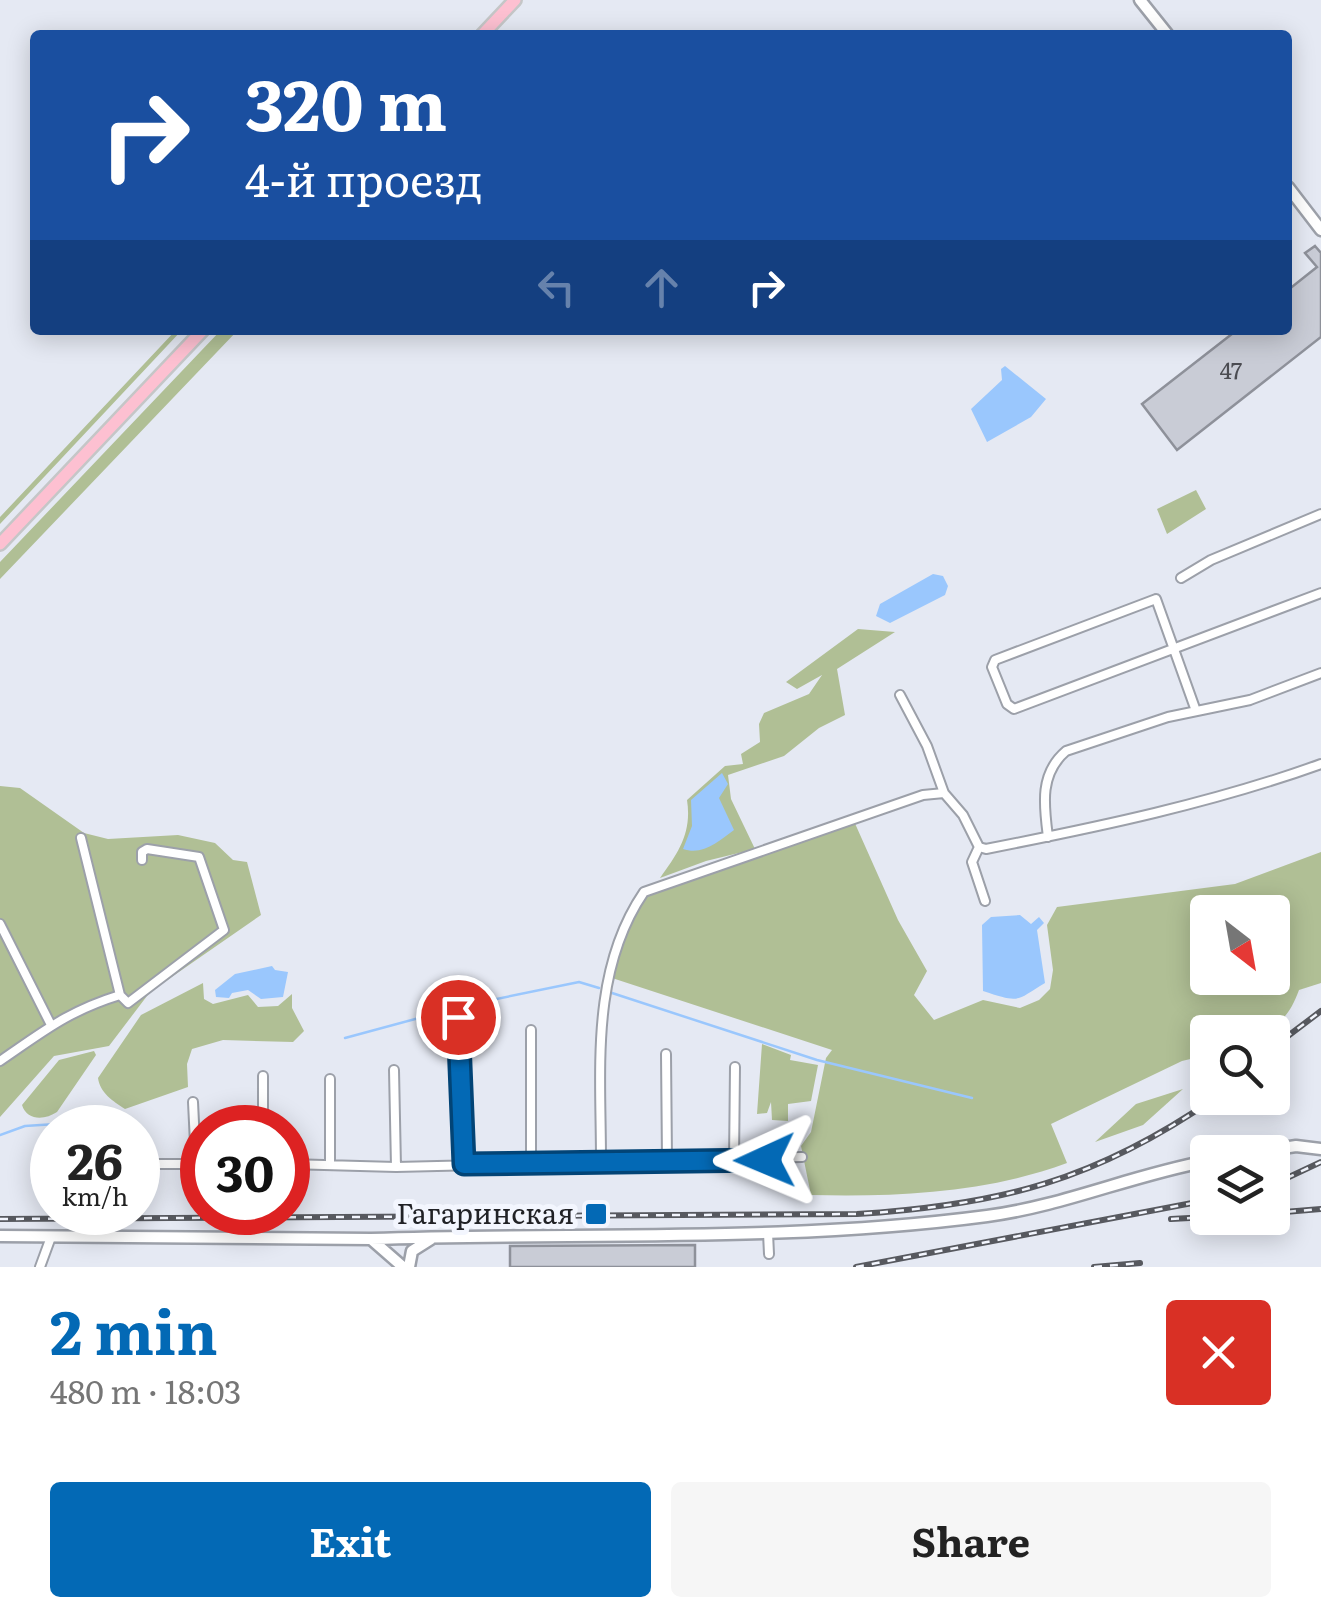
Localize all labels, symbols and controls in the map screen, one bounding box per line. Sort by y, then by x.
text: 320 m [245,49,447,153]
icon: right [80,70,210,200]
text: 4-й проезд [245,144,483,211]
icon: left [529,260,584,315]
icon: ahead [634,260,689,315]
icon: right [739,260,794,315]
house number: 47 [1220,353,1242,386]
north arrow [1190,895,1290,995]
map controls [1190,895,1290,1235]
pin [416,975,501,1060]
icon: arrive [431,990,486,1045]
button: search [1190,1015,1290,1115]
speed limit sign: 30 [180,1105,310,1235]
position arrow [713,1108,817,1212]
text: 26 [67,1121,123,1195]
button: layers [1190,1135,1290,1235]
text: km/h [62,1177,128,1214]
place label: Гагаринская [397,1191,574,1233]
marker: Гагаринская [583,1201,609,1227]
text: 2 min [50,1284,218,1373]
button: close [1166,1300,1271,1405]
text: 480 m · 18:03 [50,1366,241,1414]
button: Exit [50,1482,651,1597]
button: Share [671,1482,1271,1597]

